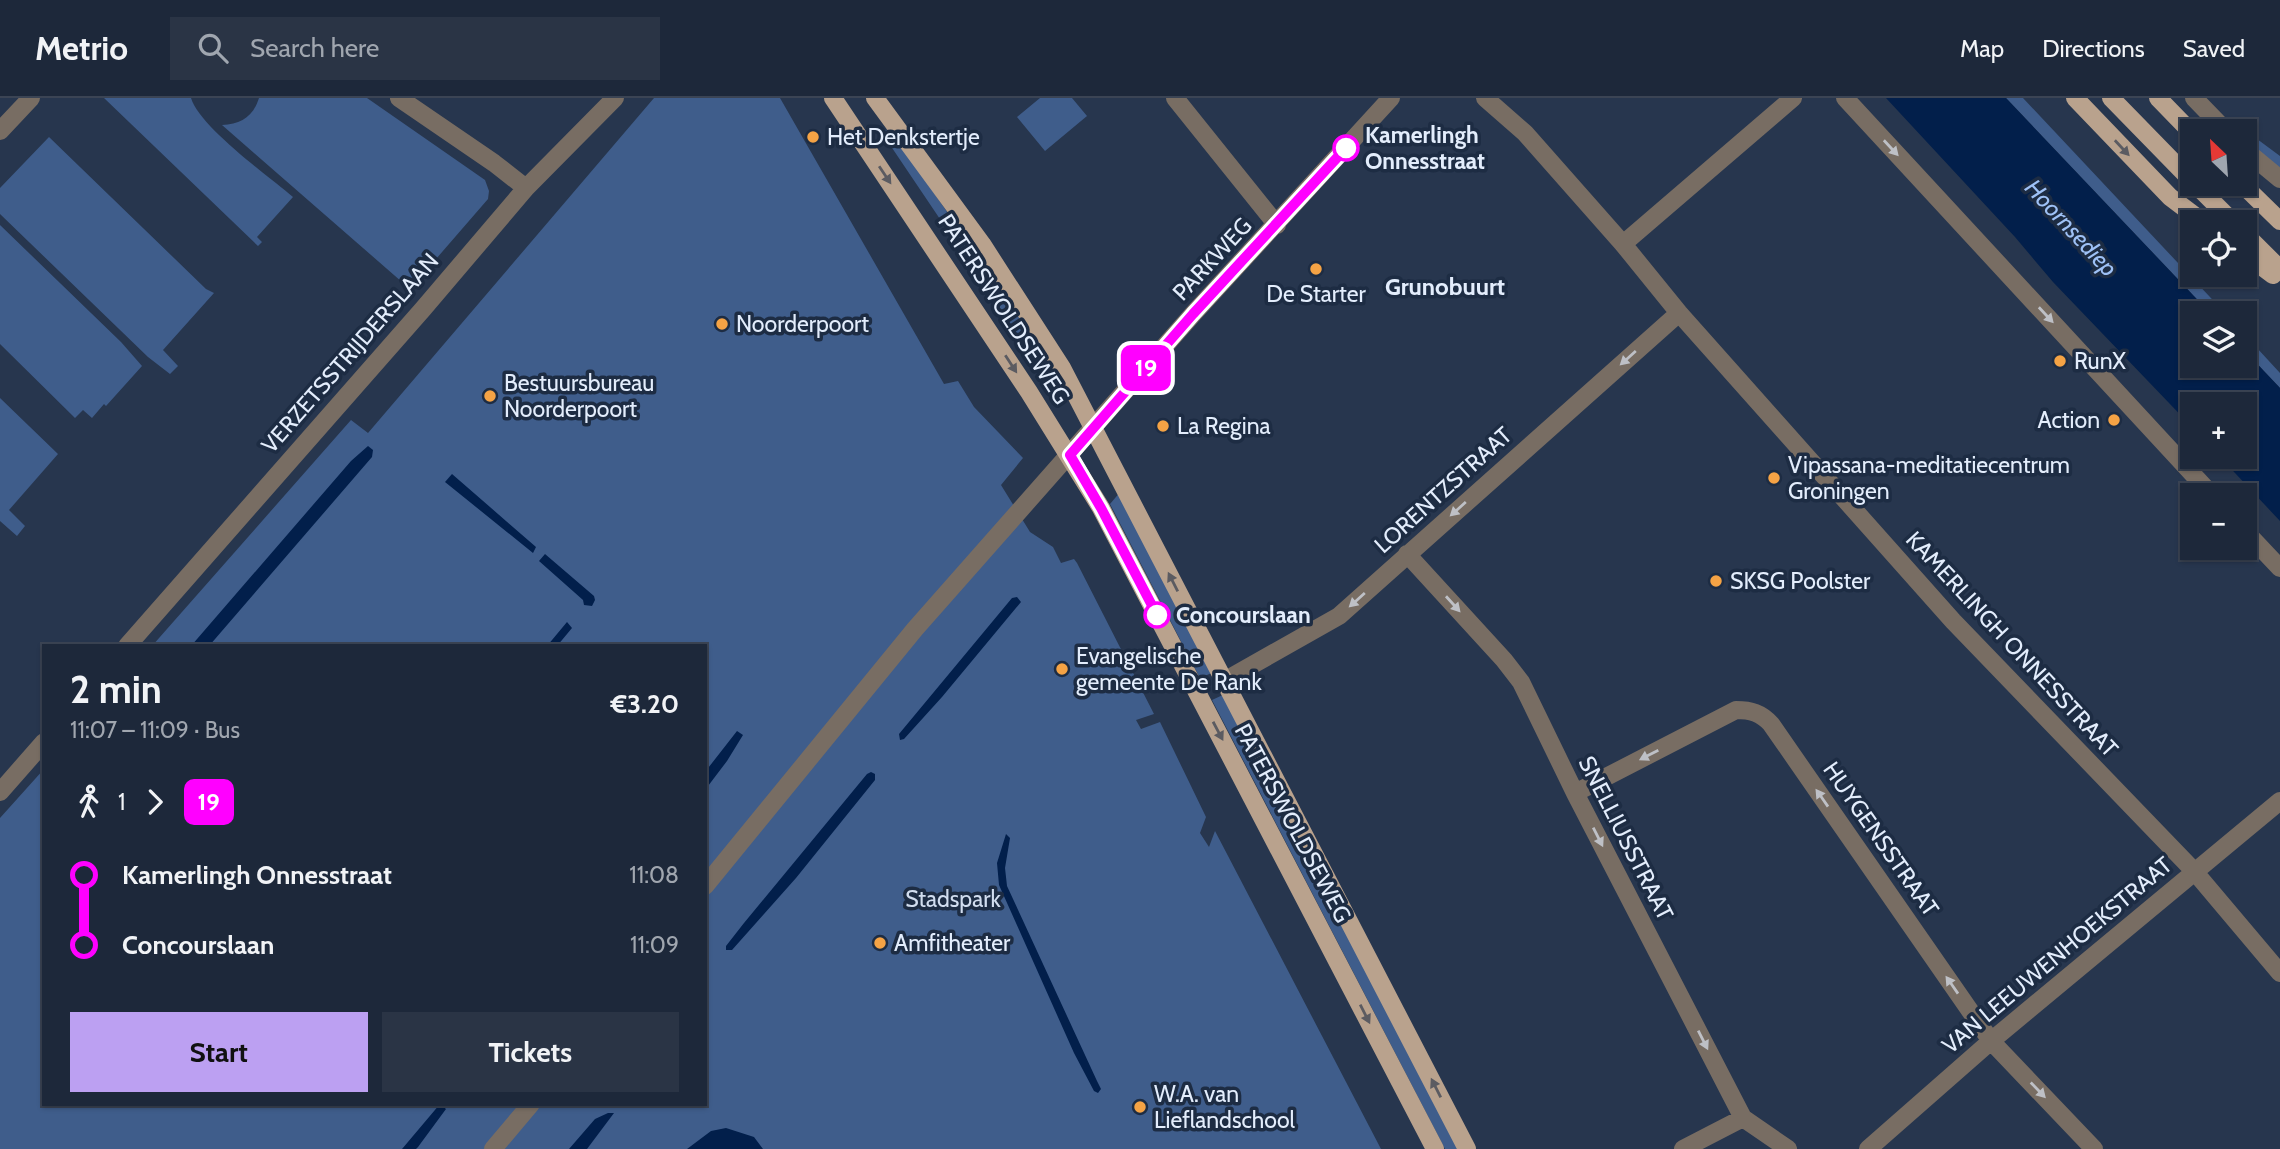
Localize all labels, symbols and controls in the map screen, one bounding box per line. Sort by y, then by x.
search box [170,17,660,80]
text: Metrio [35,28,128,68]
icon: search [194,29,232,67]
text: Search here [250,32,379,64]
text: Map [1960,34,2004,63]
text: Directions [2042,34,2145,63]
text: Saved [2183,34,2245,63]
north arrow [2180,119,2258,196]
map controls [2180,119,2257,560]
place label: Kamerlingh Onnesstraat [1365,121,1485,175]
place label: Het Denkstertje [827,123,980,151]
marker: Het Denkstertje [805,129,821,145]
marker: Kamerlingh Onnesstraat [1333,135,1359,161]
one-way arrow [1883,139,1899,156]
one-way arrow [2113,139,2129,156]
one-way arrow [878,166,892,184]
water label: Hoornsediep [2019,173,2124,282]
street label: PATERSWOLDSEWEG [932,209,1076,409]
button: locate [2180,210,2257,287]
street label: PARKWEG [1167,212,1257,306]
street label: VERZETSSTRIJDERSLAAN [256,247,444,459]
marker: De Starter [1308,261,1324,277]
district label: Grunobuurt [1385,272,1505,301]
place label: De Starter [1266,280,1366,308]
button: layers [2180,301,2257,378]
one-way arrow [2037,306,2053,323]
place label: Noorderpoort [736,310,869,338]
marker: Noorderpoort [714,316,730,332]
line badge: 19 [1114,345,1178,391]
place label: RunX [2074,347,2126,375]
one-way arrow [1619,350,1637,366]
text: 19 [1135,353,1157,382]
marker: RunX [2052,353,2068,369]
one-way arrow [1004,355,1017,374]
place label: Bestuursbureau Noorderpoort [504,369,654,423]
marker: Bestuursbureau Noorderpoort [482,388,498,404]
button: + [2180,392,2257,469]
place label: Action [2038,406,2100,434]
place label: La Regina [1177,412,1271,440]
marker: Action [2106,412,2122,428]
marker: La Regina [1155,418,1171,434]
street label: LORENTZSTRAAT [1369,421,1517,559]
place label: Vipassana-meditatiecentrum Groningen [1788,451,2070,505]
marker: Vipassana-meditatiecentrum Groningen [1766,470,1782,486]
button: − [2180,483,2257,560]
one-way arrow [1449,501,1467,517]
street label: KAMERLINGH ONNESSTRAAT [1900,525,2124,763]
place label: SKSG Poolster [1730,567,1871,595]
one-way arrow [1168,572,1179,592]
marker: SKSG Poolster [1708,573,1724,589]
one-way arrow [1348,592,1366,608]
one-way arrow [1445,596,1461,613]
place label: Concourslaan [1176,601,1311,629]
marker: Concourslaan [1144,602,1170,628]
place label: Evangelische gemeente De Rank [1076,642,1262,696]
marker: Evangelische gemeente De Rank [1054,661,1070,677]
text: 2 min [70,666,162,713]
text: €3.20 [610,688,679,720]
text: 11:07 – 11:09 · Bus [70,716,240,744]
street label: PATERSWOLDSEWEG [1229,719,1357,927]
one-way arrow [1212,721,1223,741]
one-way arrow [1639,749,1659,760]
street label: SNELLIUSSTRAAT [1573,751,1679,925]
street label: HUYGENSSTRAAT [1817,756,1945,922]
icon: walk [70,783,108,821]
icon: forward [136,783,174,821]
text: 19 [198,787,220,816]
text: 1 [118,788,126,816]
one-way arrow [1815,789,1829,807]
one-way arrow [1592,828,1604,848]
street label: VAN LEEUWENHOEKSTRAAT [1936,851,2178,1059]
text: Kamerlingh Onnesstraat [122,859,392,891]
text: 11:08 [629,861,679,889]
park label: Stadspark [905,885,1001,913]
text: Concourslaan [122,929,274,961]
place label: Amfitheater [894,929,1011,957]
text: 11:09 [630,931,679,959]
marker: Amfitheater [872,935,888,951]
one-way arrow [1945,976,1959,994]
one-way arrow [1359,1004,1370,1024]
button: Start [70,1012,368,1092]
button: Tickets [382,1012,679,1092]
one-way arrow [1696,1030,1708,1050]
one-way arrow [1430,1079,1442,1098]
place label: W.A. van Lieflandschool [1154,1080,1296,1134]
one-way arrow [2030,1081,2046,1098]
marker: W.A. van Lieflandschool [1132,1099,1148,1115]

